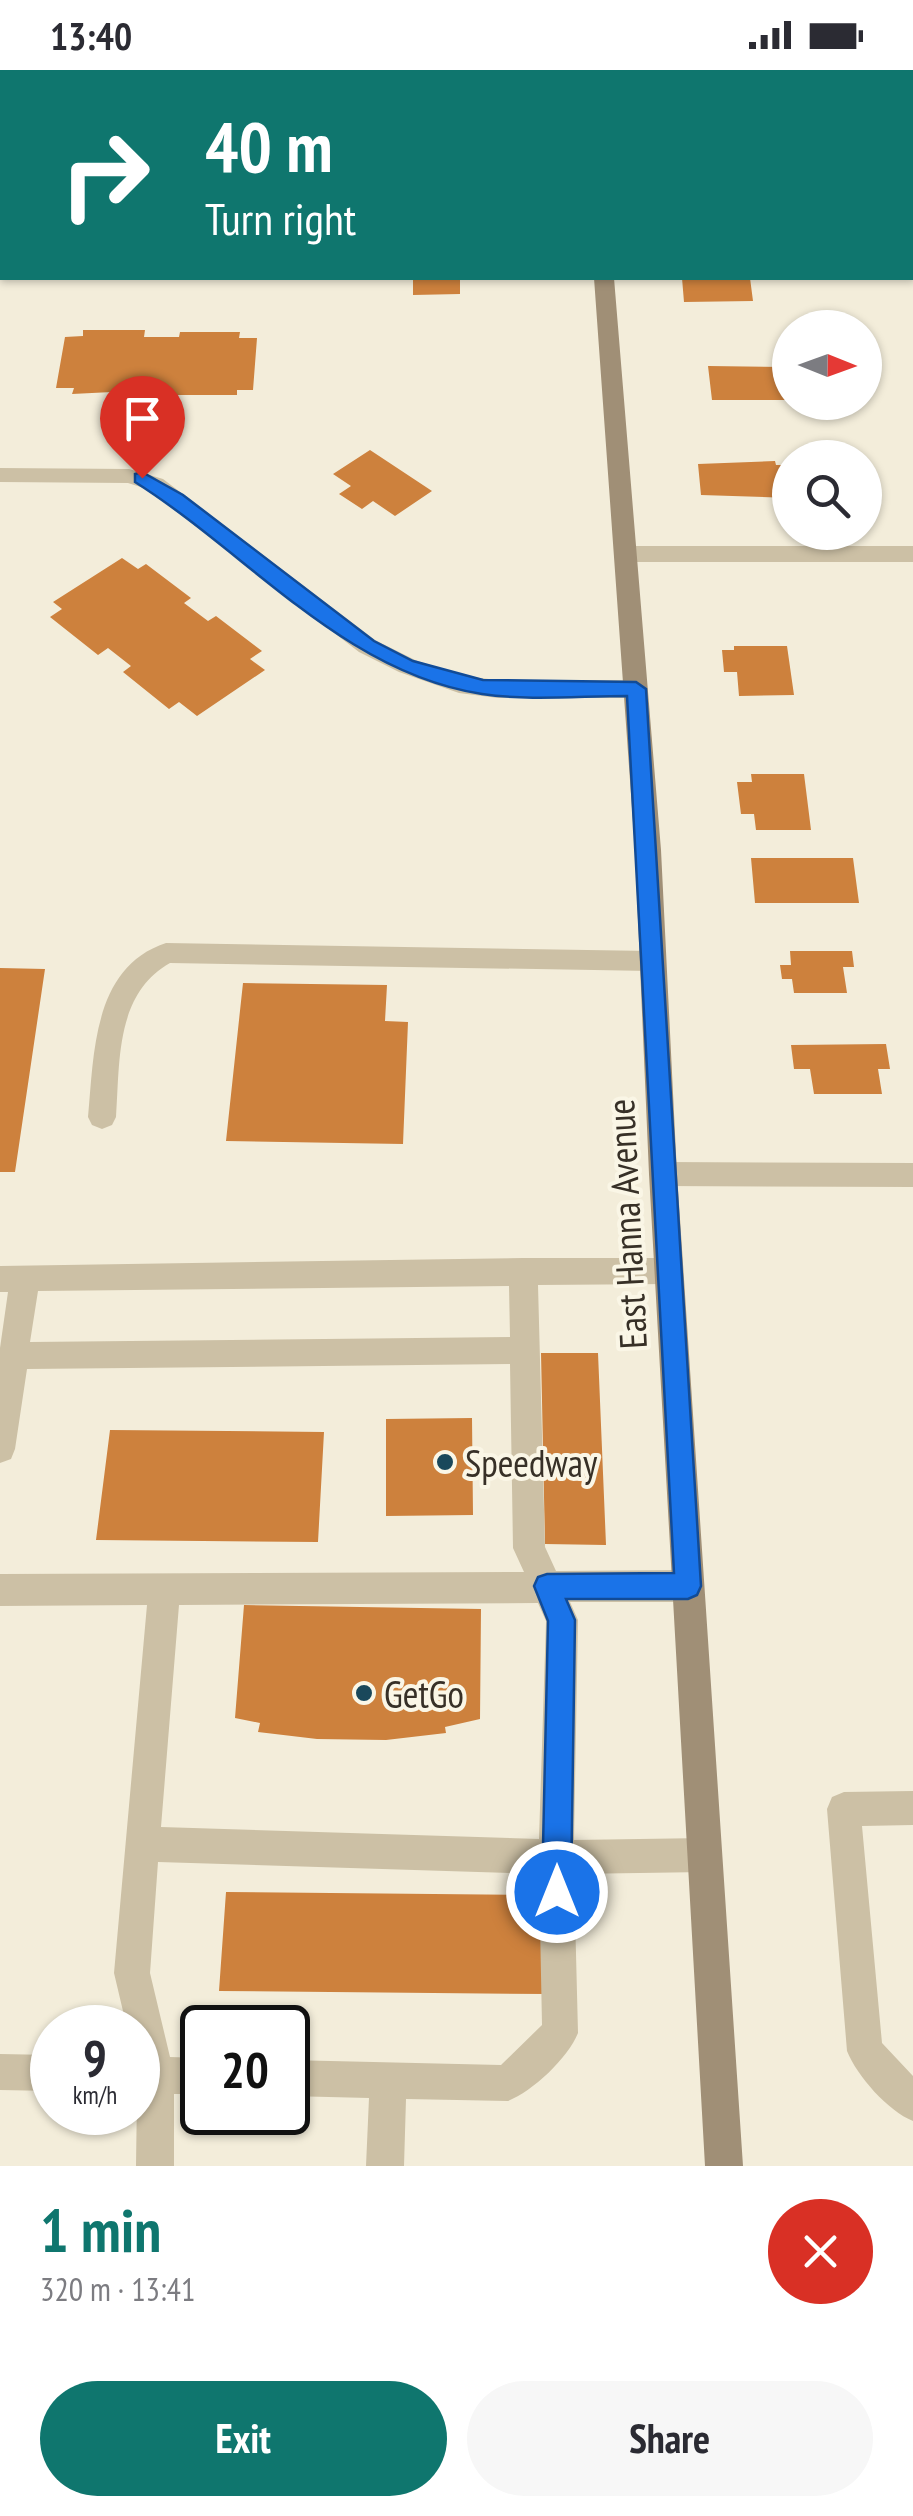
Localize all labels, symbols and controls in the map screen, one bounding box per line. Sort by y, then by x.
text: 13:40 [50,11,132,60]
text: 40 m [205,101,333,191]
icon: right [40,110,170,240]
text: Turn right [205,189,356,247]
north arrow [772,310,882,420]
map controls [772,310,882,550]
pin [100,376,185,479]
icon: arrive [115,391,170,446]
button: search [772,440,882,550]
street label: East Hanna Avenue [595,1098,657,1350]
place label: Speedway [465,1438,598,1487]
marker: Speedway [434,1451,456,1473]
place label: GetGo [384,1669,464,1718]
marker: GetGo [353,1682,375,1704]
position arrow [505,1840,609,1944]
speed limit sign: 20 [180,2005,310,2135]
text: 9 [83,2025,107,2090]
text: km/h [73,2079,117,2111]
text: 1 min [40,2191,161,2269]
button: close [768,2199,873,2304]
text: 320 m · 13:41 [40,2268,195,2310]
button: Exit [40,2381,447,2496]
button: Share [467,2381,873,2496]

